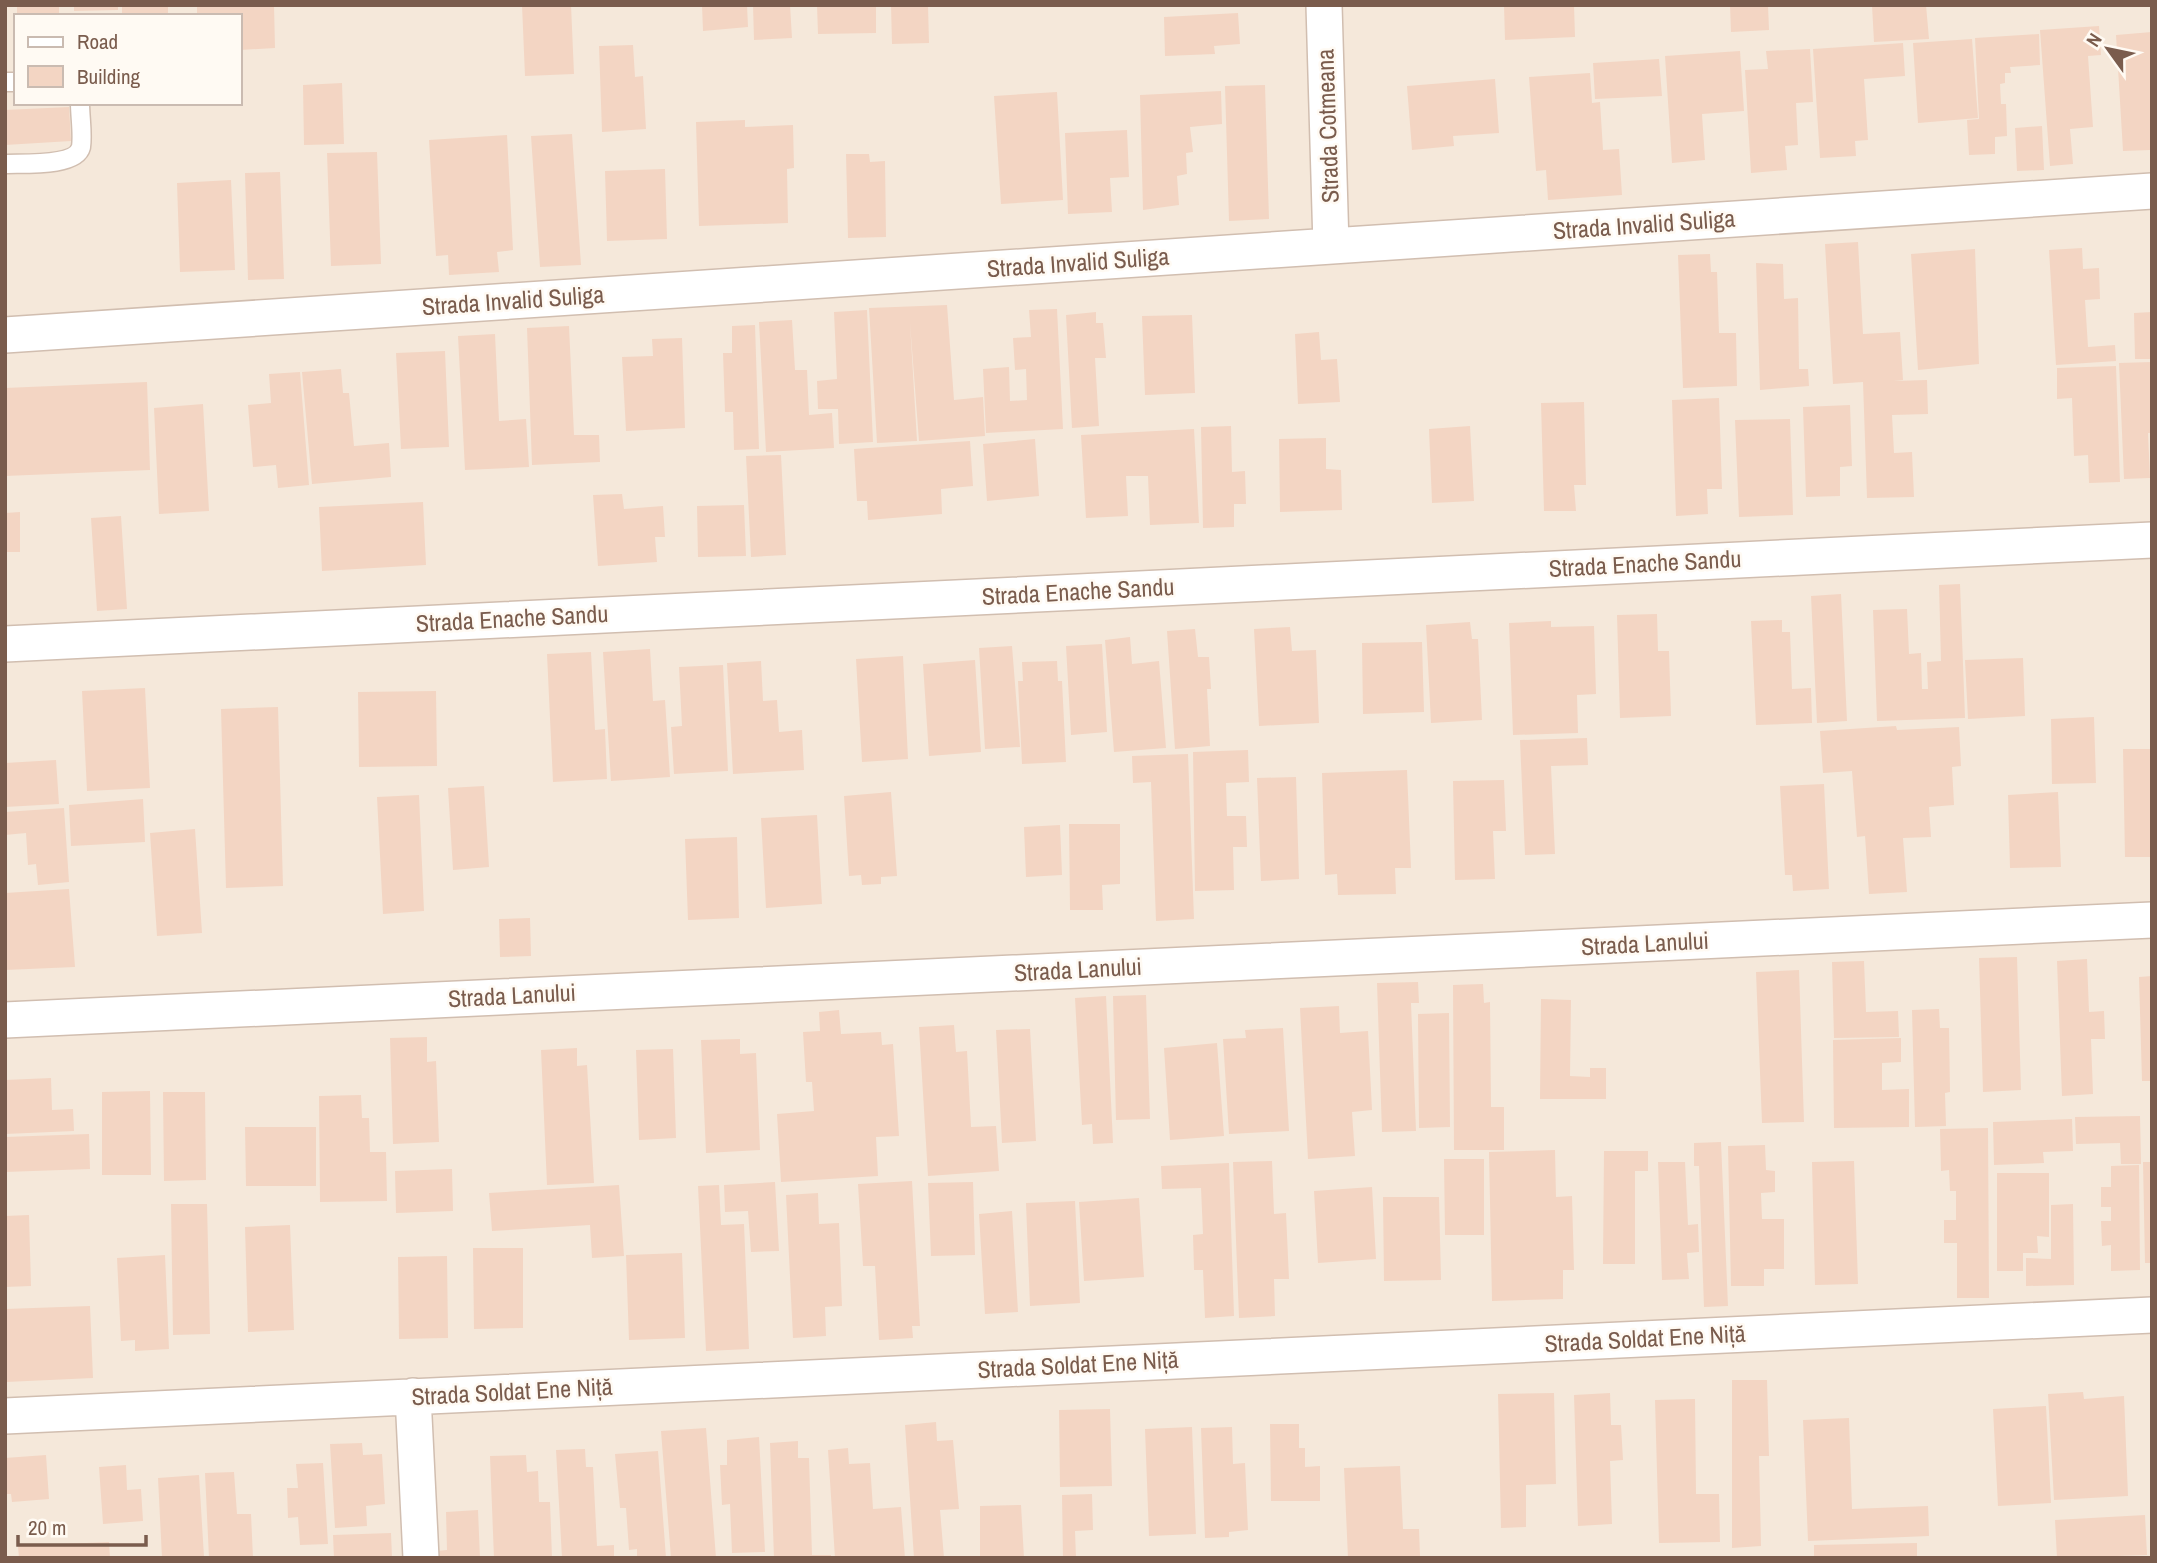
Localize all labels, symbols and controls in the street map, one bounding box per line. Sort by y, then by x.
legend [14,14,242,105]
north arrow [2073,14,2143,84]
text: Road [77,27,118,56]
text: N [2080,28,2108,52]
street label: Strada Cotmeana [1308,48,1346,204]
text: Building [77,62,141,91]
street label: Strada Invalid Suliga [1552,202,1736,246]
street label: Strada Invalid Suliga [986,240,1170,284]
street label: Strada Invalid Suliga [421,278,605,322]
street label: Strada Enache Sandu [1548,542,1742,584]
street label: Strada Enache Sandu [981,570,1175,612]
street label: Strada Enache Sandu [415,597,609,639]
street label: Strada Lanului [1580,924,1710,962]
street label: Strada Lanului [1013,950,1143,988]
street label: Strada Lanului [447,976,577,1014]
street label: Strada Soldat Ene Niță [1544,1317,1746,1359]
street label: Strada Soldat Ene Niță [977,1343,1179,1385]
street label: Strada Soldat Ene Niță [411,1370,613,1412]
scale bar [18,1504,145,1548]
text: 20 m [28,1513,66,1542]

